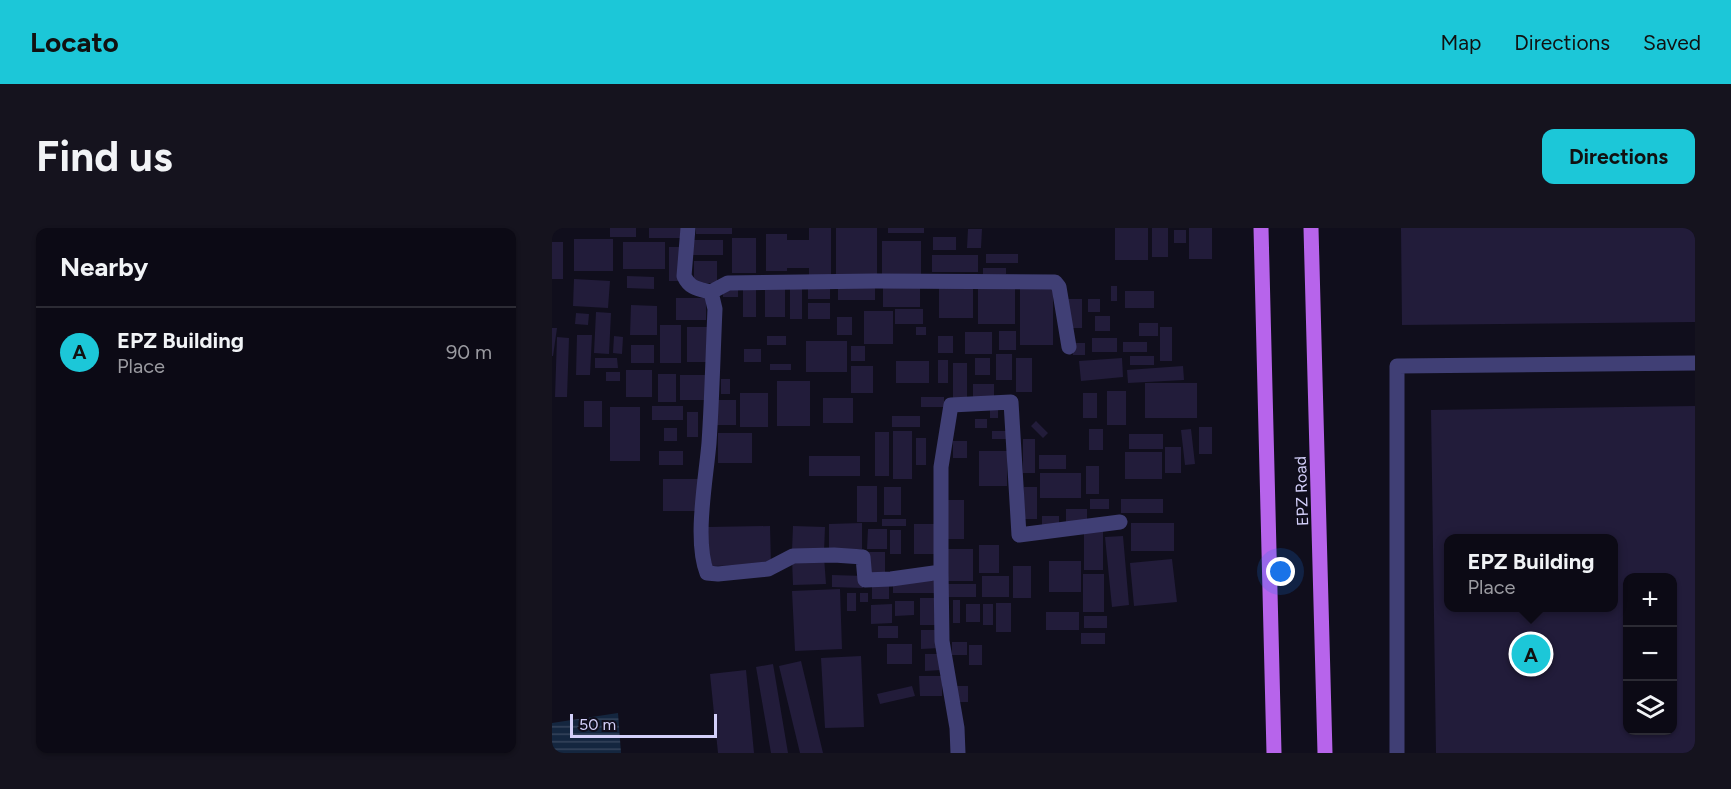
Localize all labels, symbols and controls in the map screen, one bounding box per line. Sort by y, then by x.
text: Locato [30,25,119,59]
text: Map [1440,30,1481,55]
text: Directions [1514,30,1610,55]
text: Saved [1643,30,1701,55]
button: Directions [1542,129,1695,184]
text: Find us [36,131,173,182]
text: Nearby [60,251,148,283]
text: EPZ Building [117,327,244,354]
text: A [72,340,87,364]
text: 90 m [446,340,492,364]
text: Place [117,354,165,378]
street label: EPZ Road [1291,456,1312,526]
popup [1444,534,1618,612]
text: EPZ Building [1467,548,1595,575]
your location [1266,557,1295,586]
map controls [1623,573,1677,735]
button: + [1623,573,1677,627]
text: Place [1467,575,1515,599]
button: − [1623,627,1677,681]
pin: A [1512,632,1550,676]
button: layers [1623,681,1677,735]
scale bar [570,711,717,738]
text: 50 m [579,715,616,734]

